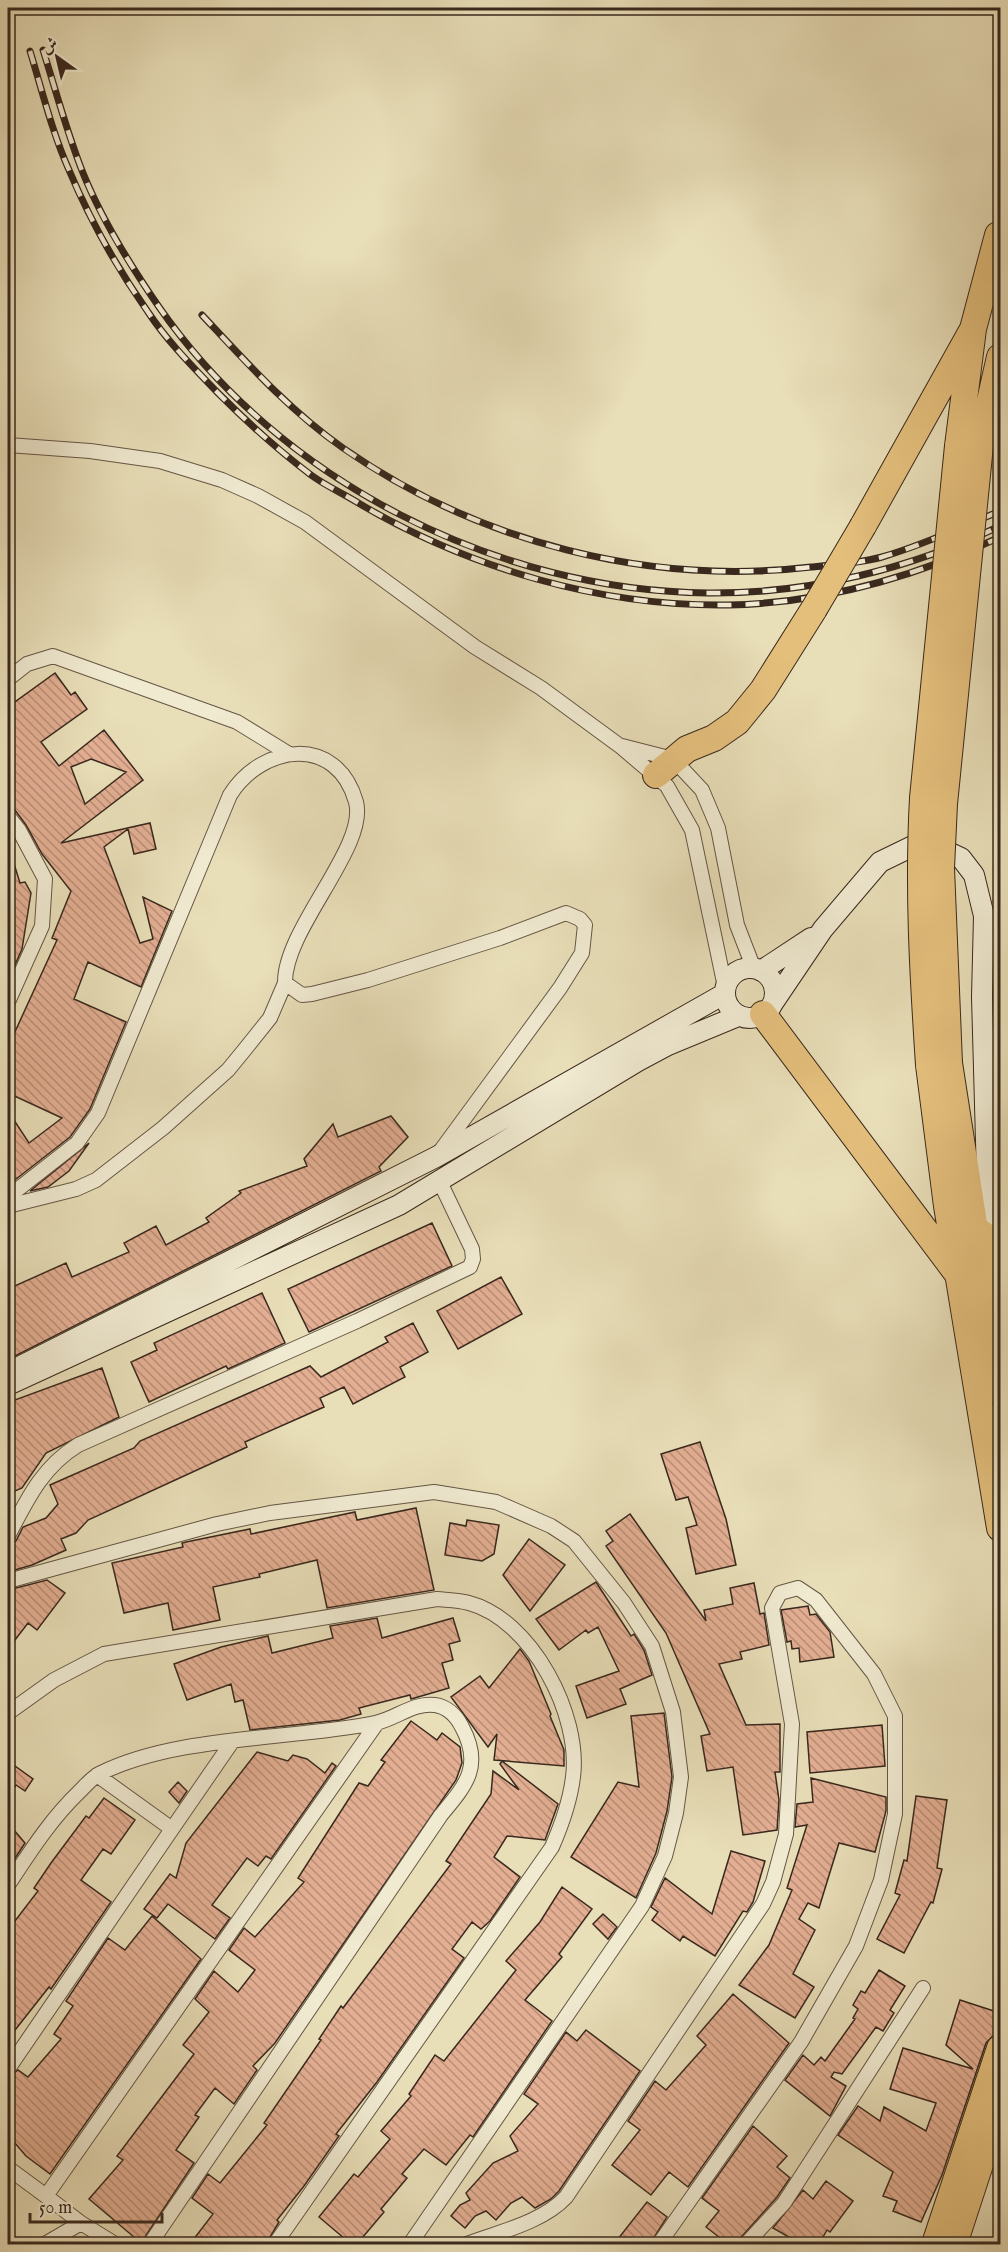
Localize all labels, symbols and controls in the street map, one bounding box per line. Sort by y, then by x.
north arrow [27,27,87,87]
text: ش [38,33,62,59]
scale bar [30,2186,162,2224]
text: 50 m [39,2197,72,2220]

